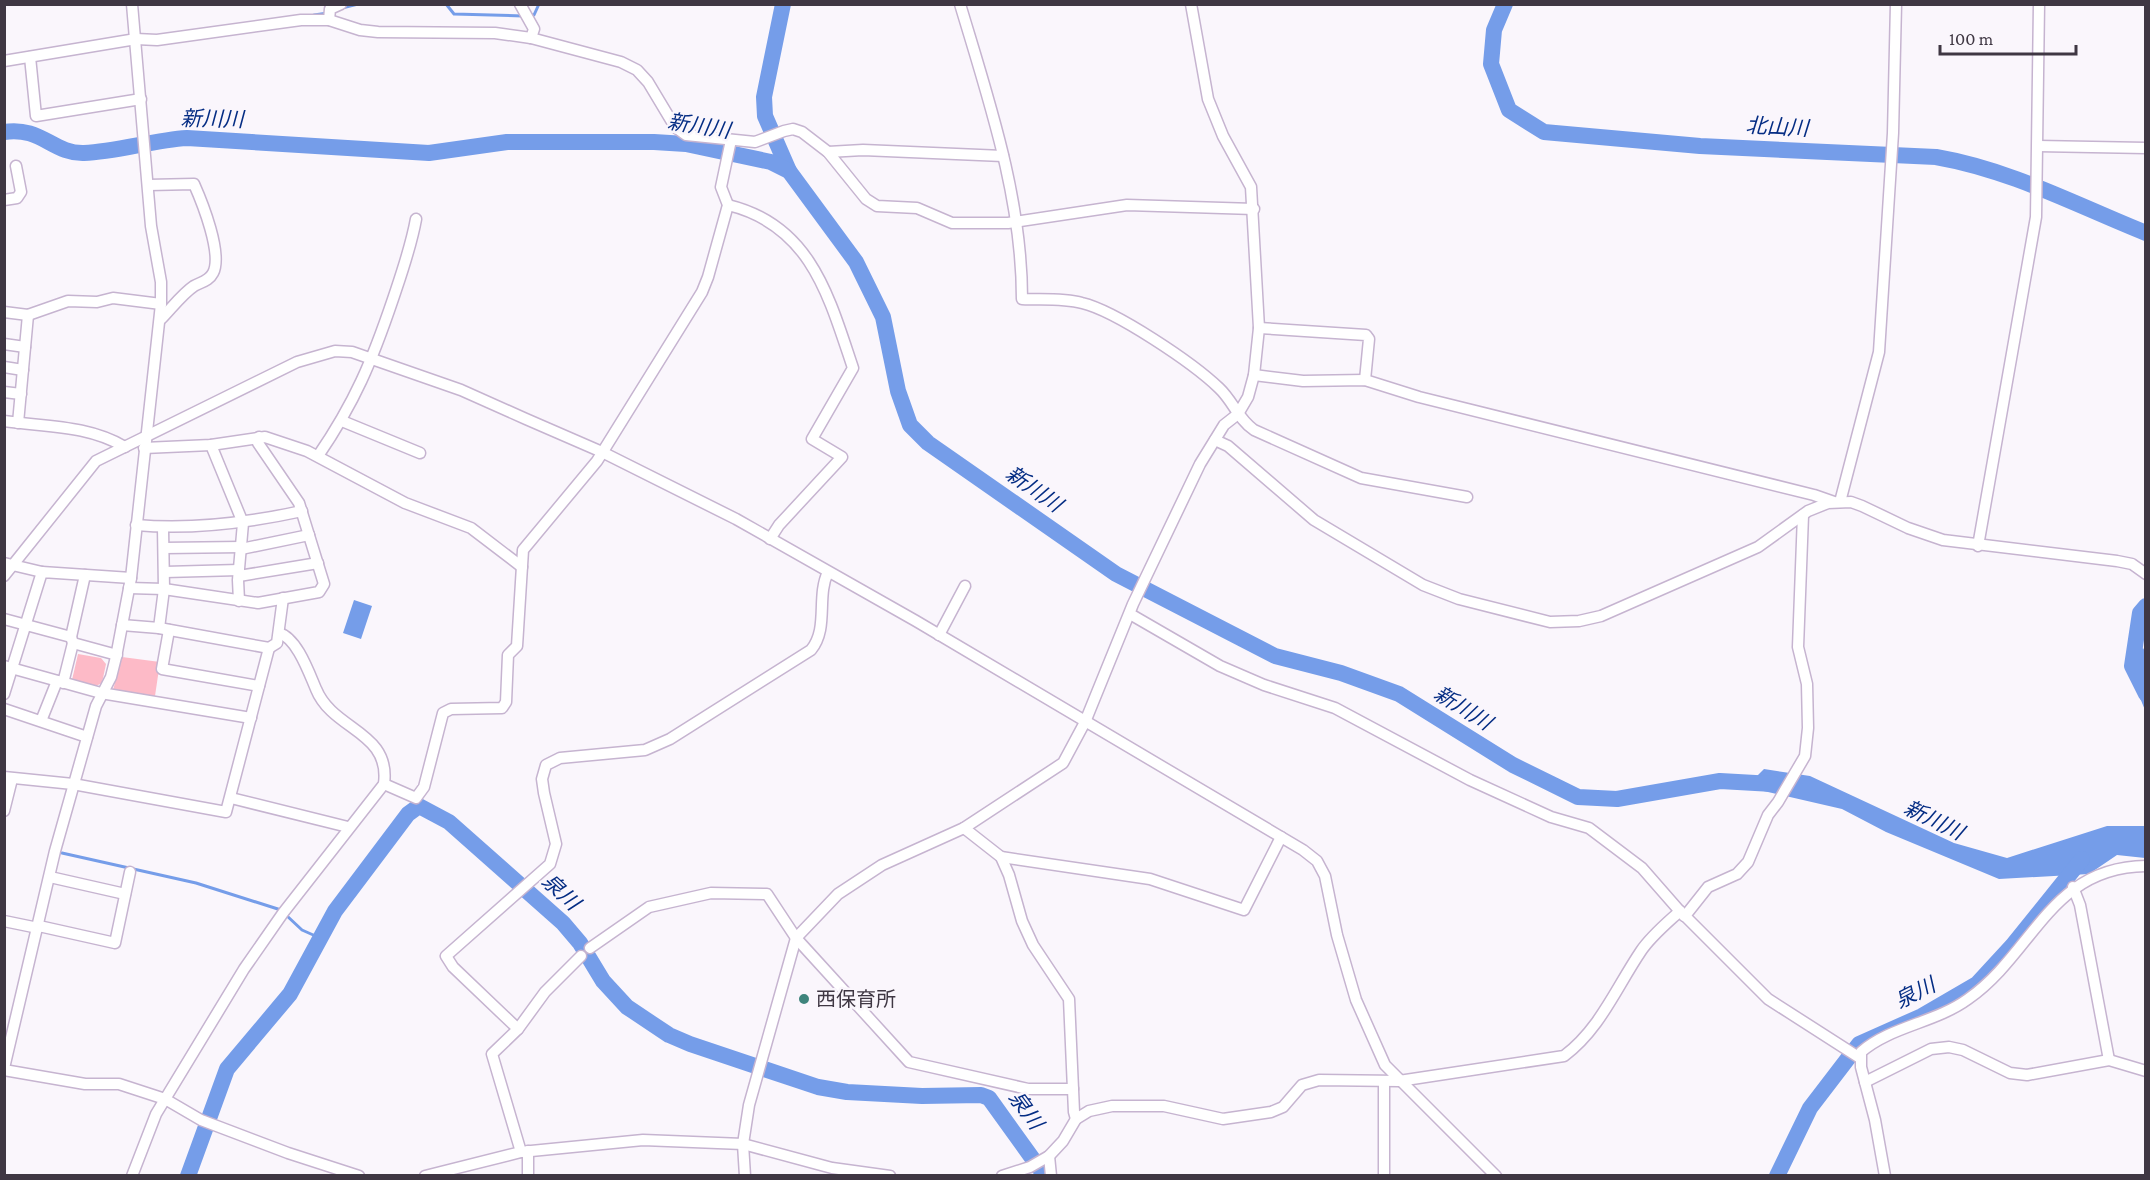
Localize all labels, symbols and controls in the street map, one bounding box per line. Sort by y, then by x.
scale bar [1940,18,2076,56]
text: 100 m [1949,29,1994,49]
water label: 新川川 [180,106,246,132]
water label: 新川川 [666,109,734,143]
water label: 北山川 [1745,113,1811,141]
water label: 新川川 [1001,461,1068,518]
water label: 新川川 [1430,681,1498,736]
water label: 新川川 [1900,795,1969,845]
water label: 泉川 [537,869,586,916]
water label: 泉川 [1891,972,1941,1013]
place label: 西保育所 [816,988,896,1010]
marker: 西保育所 [797,992,811,1006]
water label: 泉川 [1004,1086,1049,1136]

